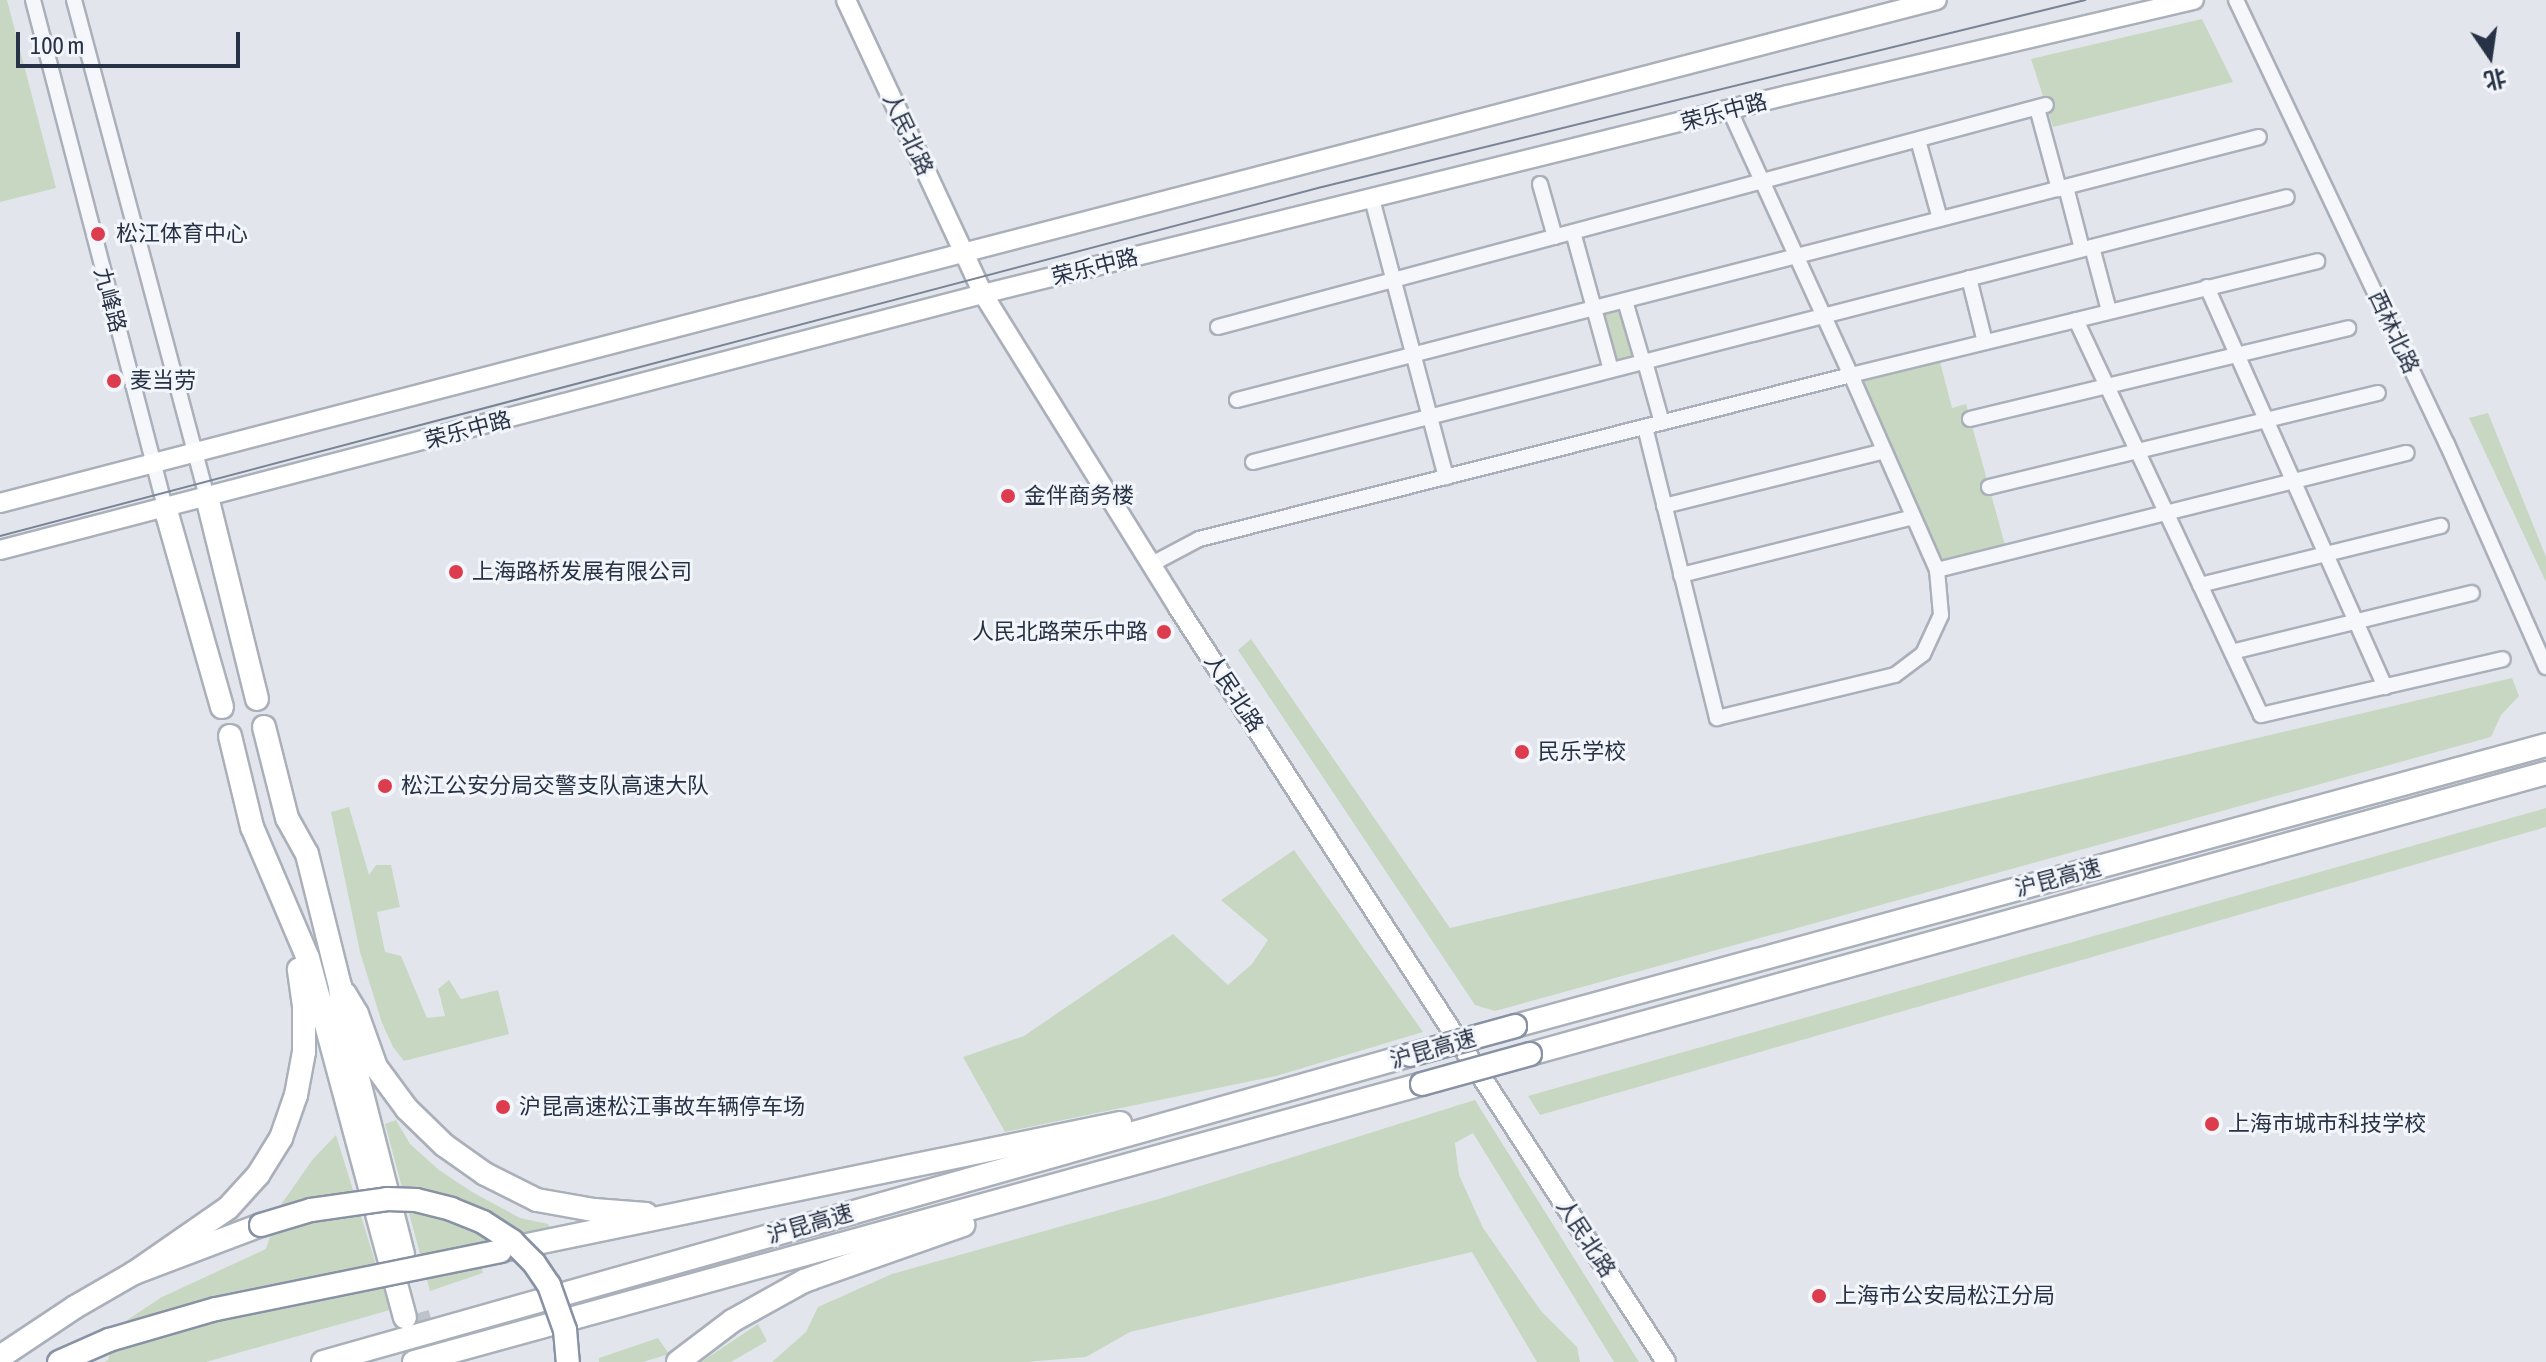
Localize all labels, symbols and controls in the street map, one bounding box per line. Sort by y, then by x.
scale bar [20,16,244,66]
north arrow [2450,16,2530,96]
text: 100 m [30,32,84,59]
text: 北 [2482,64,2509,95]
street label: 荣乐中路 [1678,88,1770,136]
street label: 人民北路 [877,89,939,179]
place label: 松江体育中心 [116,221,248,247]
marker: 松江体育中心 [87,223,109,245]
street label: 荣乐中路 [1049,244,1141,290]
street label: 九峰路 [89,265,131,335]
street label: 西林北路 [2363,287,2425,377]
place label: 麦当劳 [130,368,196,394]
marker: 麦当劳 [105,372,123,390]
street label: 荣乐中路 [422,406,514,454]
place label: 金伴商务楼 [1024,483,1134,509]
marker: 金伴商务楼 [999,487,1017,505]
place label: 上海路桥发展有限公司 [472,559,692,585]
marker: 上海路桥发展有限公司 [447,563,465,581]
place label: 人民北路荣乐中路 [972,619,1148,645]
marker: 人民北路荣乐中路 [1155,623,1173,641]
street label: 人民北路 [1199,649,1269,737]
place label: 民乐学校 [1538,739,1626,765]
marker: 民乐学校 [1513,743,1531,761]
place label: 松江公安分局交警支队高速大队 [401,773,709,799]
marker: 松江公安分局交警支队高速大队 [376,777,394,795]
street label: 沪昆高速 [2012,854,2104,902]
street label: 沪昆高速 [1387,1024,1479,1074]
place label: 沪昆高速松江事故车辆停车场 [519,1094,805,1120]
marker: 沪昆高速松江事故车辆停车场 [494,1098,512,1116]
place label: 上海市城市科技学校 [2228,1111,2426,1137]
marker: 上海市城市科技学校 [2203,1115,2221,1133]
street label: 人民北路 [1551,1194,1621,1282]
street label: 沪昆高速 [764,1199,856,1249]
place label: 上海市公安局松江分局 [1835,1283,2055,1309]
marker: 上海市公安局松江分局 [1810,1287,1828,1305]

